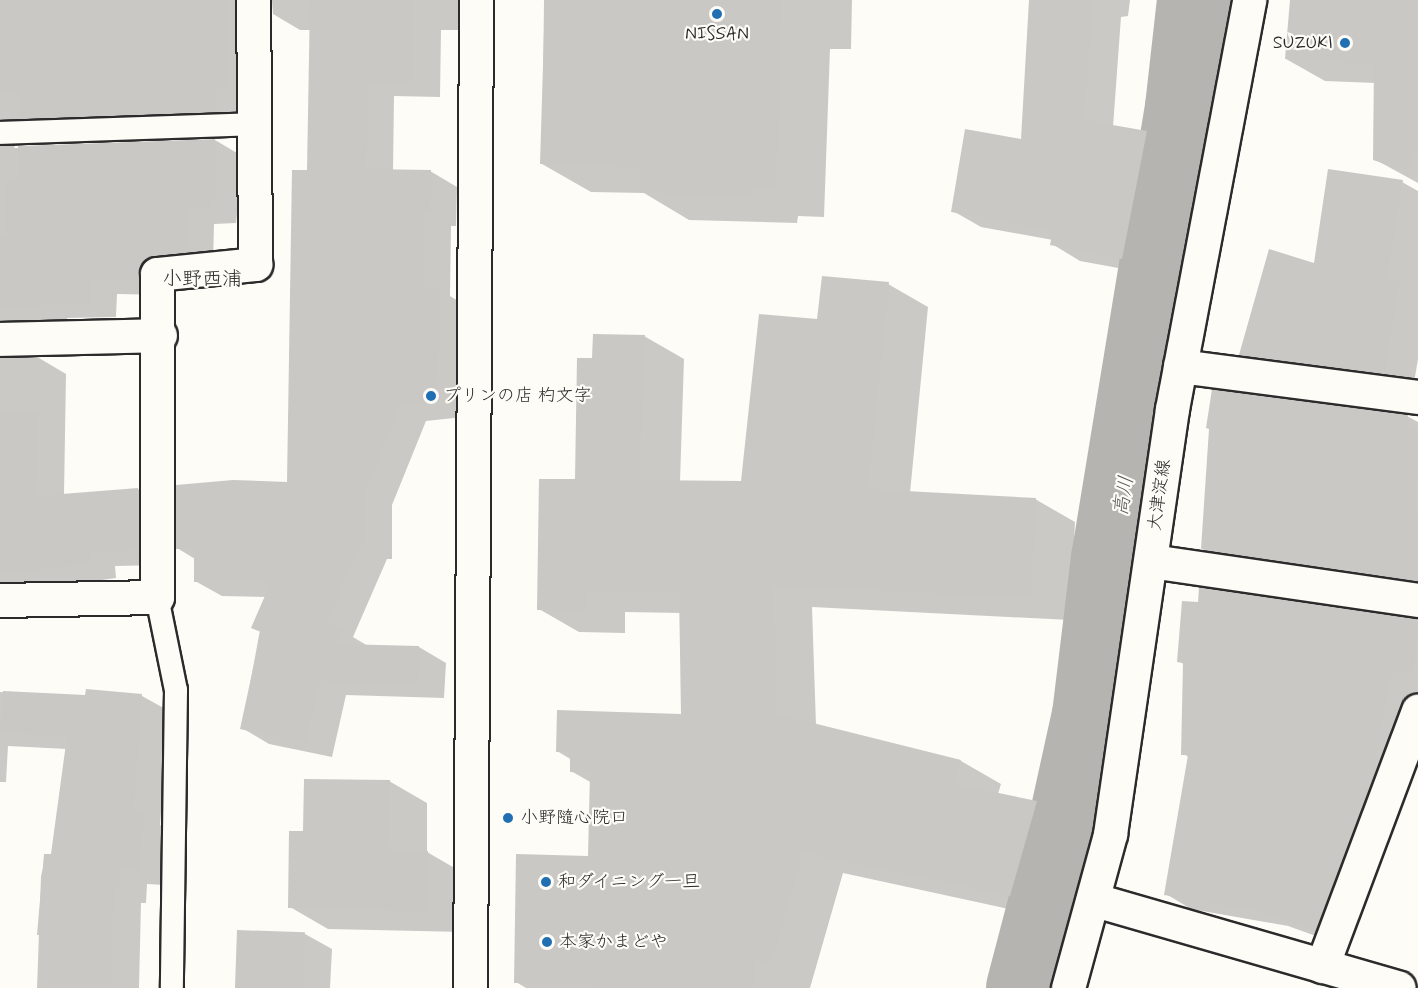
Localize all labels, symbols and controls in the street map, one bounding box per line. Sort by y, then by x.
marker: NISSAN [710,7,724,21]
place label: NISSAN [685,23,749,45]
place label: SUZUKI [1273,32,1333,54]
marker: SUZUKI [1338,36,1352,50]
district label: 小野西浦 [162,267,242,291]
place label: プリンの店 杓文字 [443,385,592,407]
marker: プリンの店 杓文字 [424,389,438,403]
street label: 大津淀線 [1144,458,1176,532]
water label: 高川 [1109,474,1139,518]
place label: 小野隨心院口 [520,807,628,829]
marker: 小野隨心院口 [501,811,515,825]
place label: 和ダイニング一旦 [558,871,702,893]
marker: 和ダイニング一旦 [539,875,553,889]
place label: 本家かまどや [559,931,667,953]
marker: 本家かまどや [540,935,554,949]

